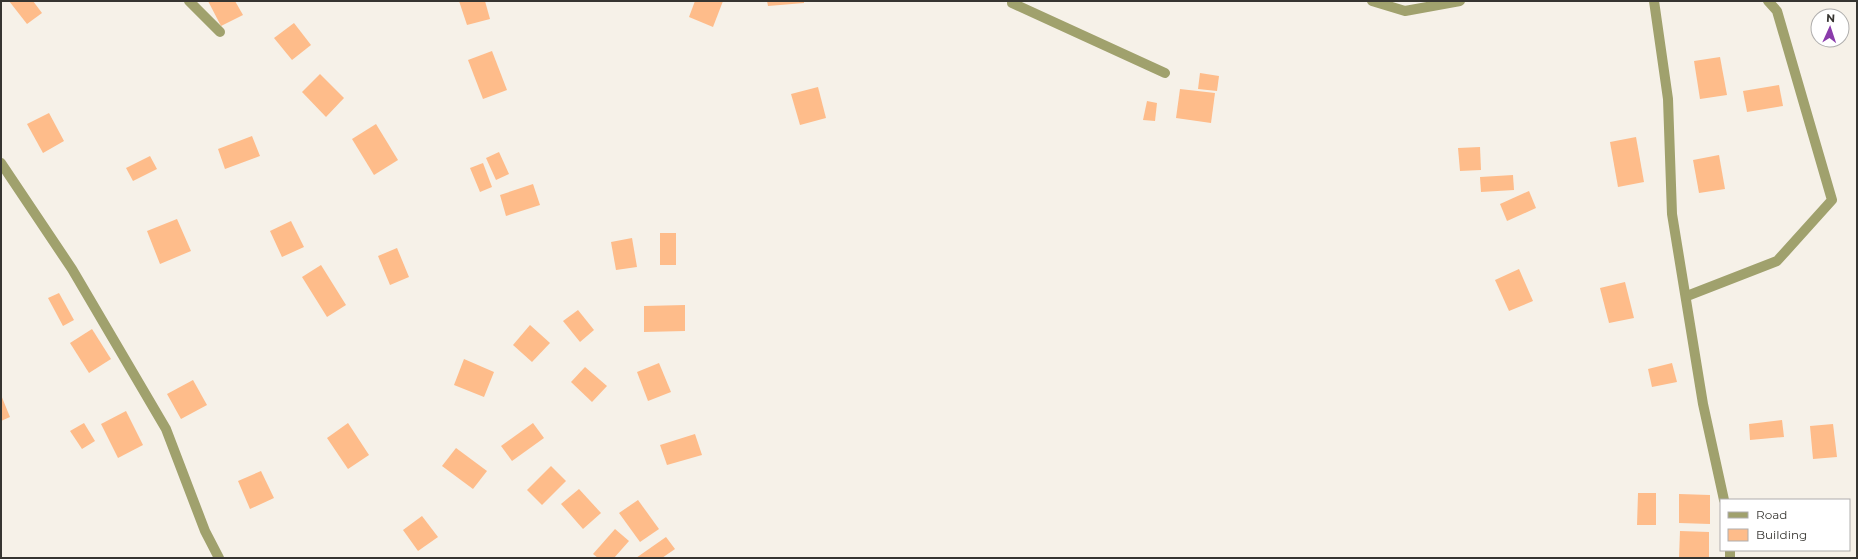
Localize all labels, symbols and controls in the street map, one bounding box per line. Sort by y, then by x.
north arrow [1810,8,1850,48]
text: N [1826,11,1835,25]
legend [1720,499,1850,551]
text: Road [1756,507,1787,522]
text: Building [1756,527,1807,542]

